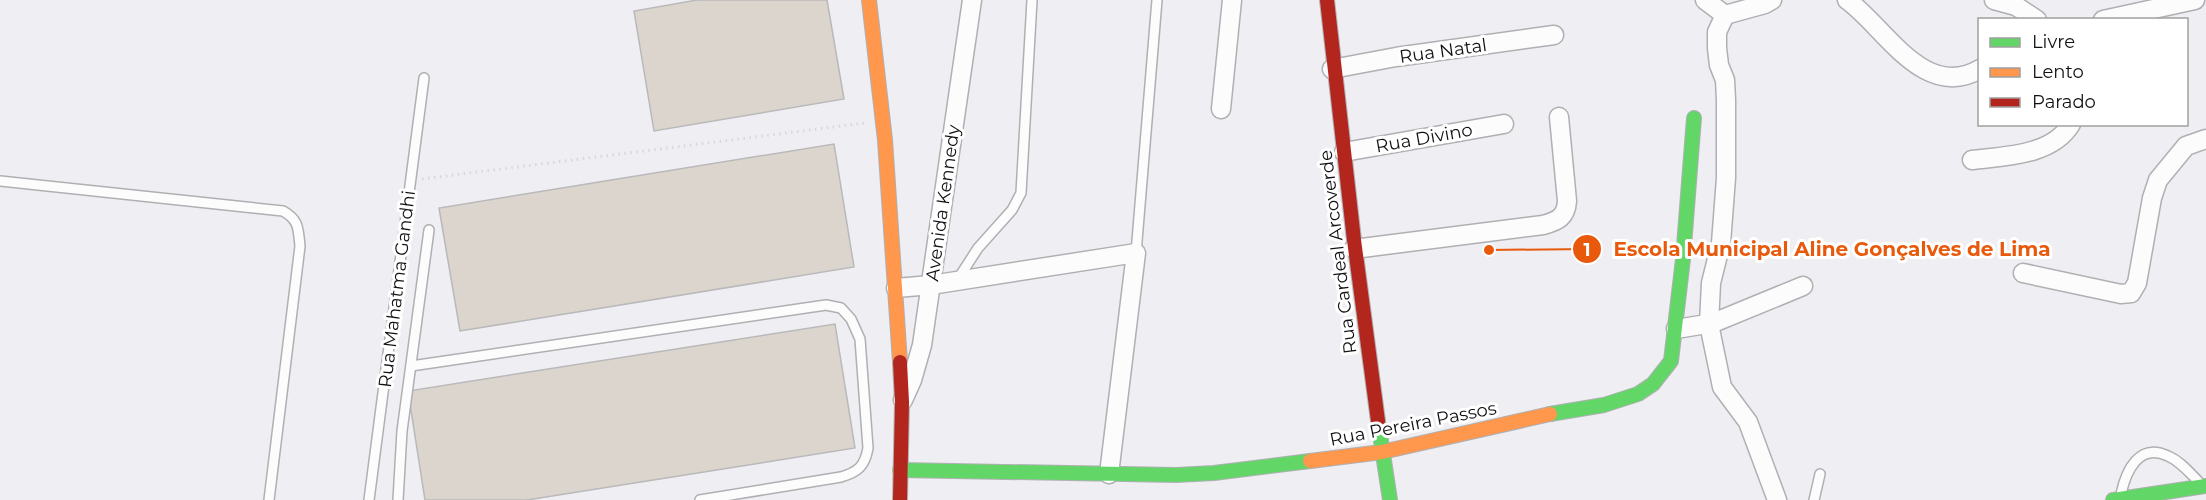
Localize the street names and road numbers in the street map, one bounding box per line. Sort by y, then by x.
street label: Rua Natal [1398,34,1488,68]
street label: Rua Divino [1374,119,1474,157]
street label: Avenida Kennedy [921,123,965,283]
street label: Rua Cardeal Arcoverde [1315,149,1361,355]
street label: Rua Mahatma Gandhi [374,189,420,389]
street label: Rua Pereira Passos [1328,397,1498,451]

